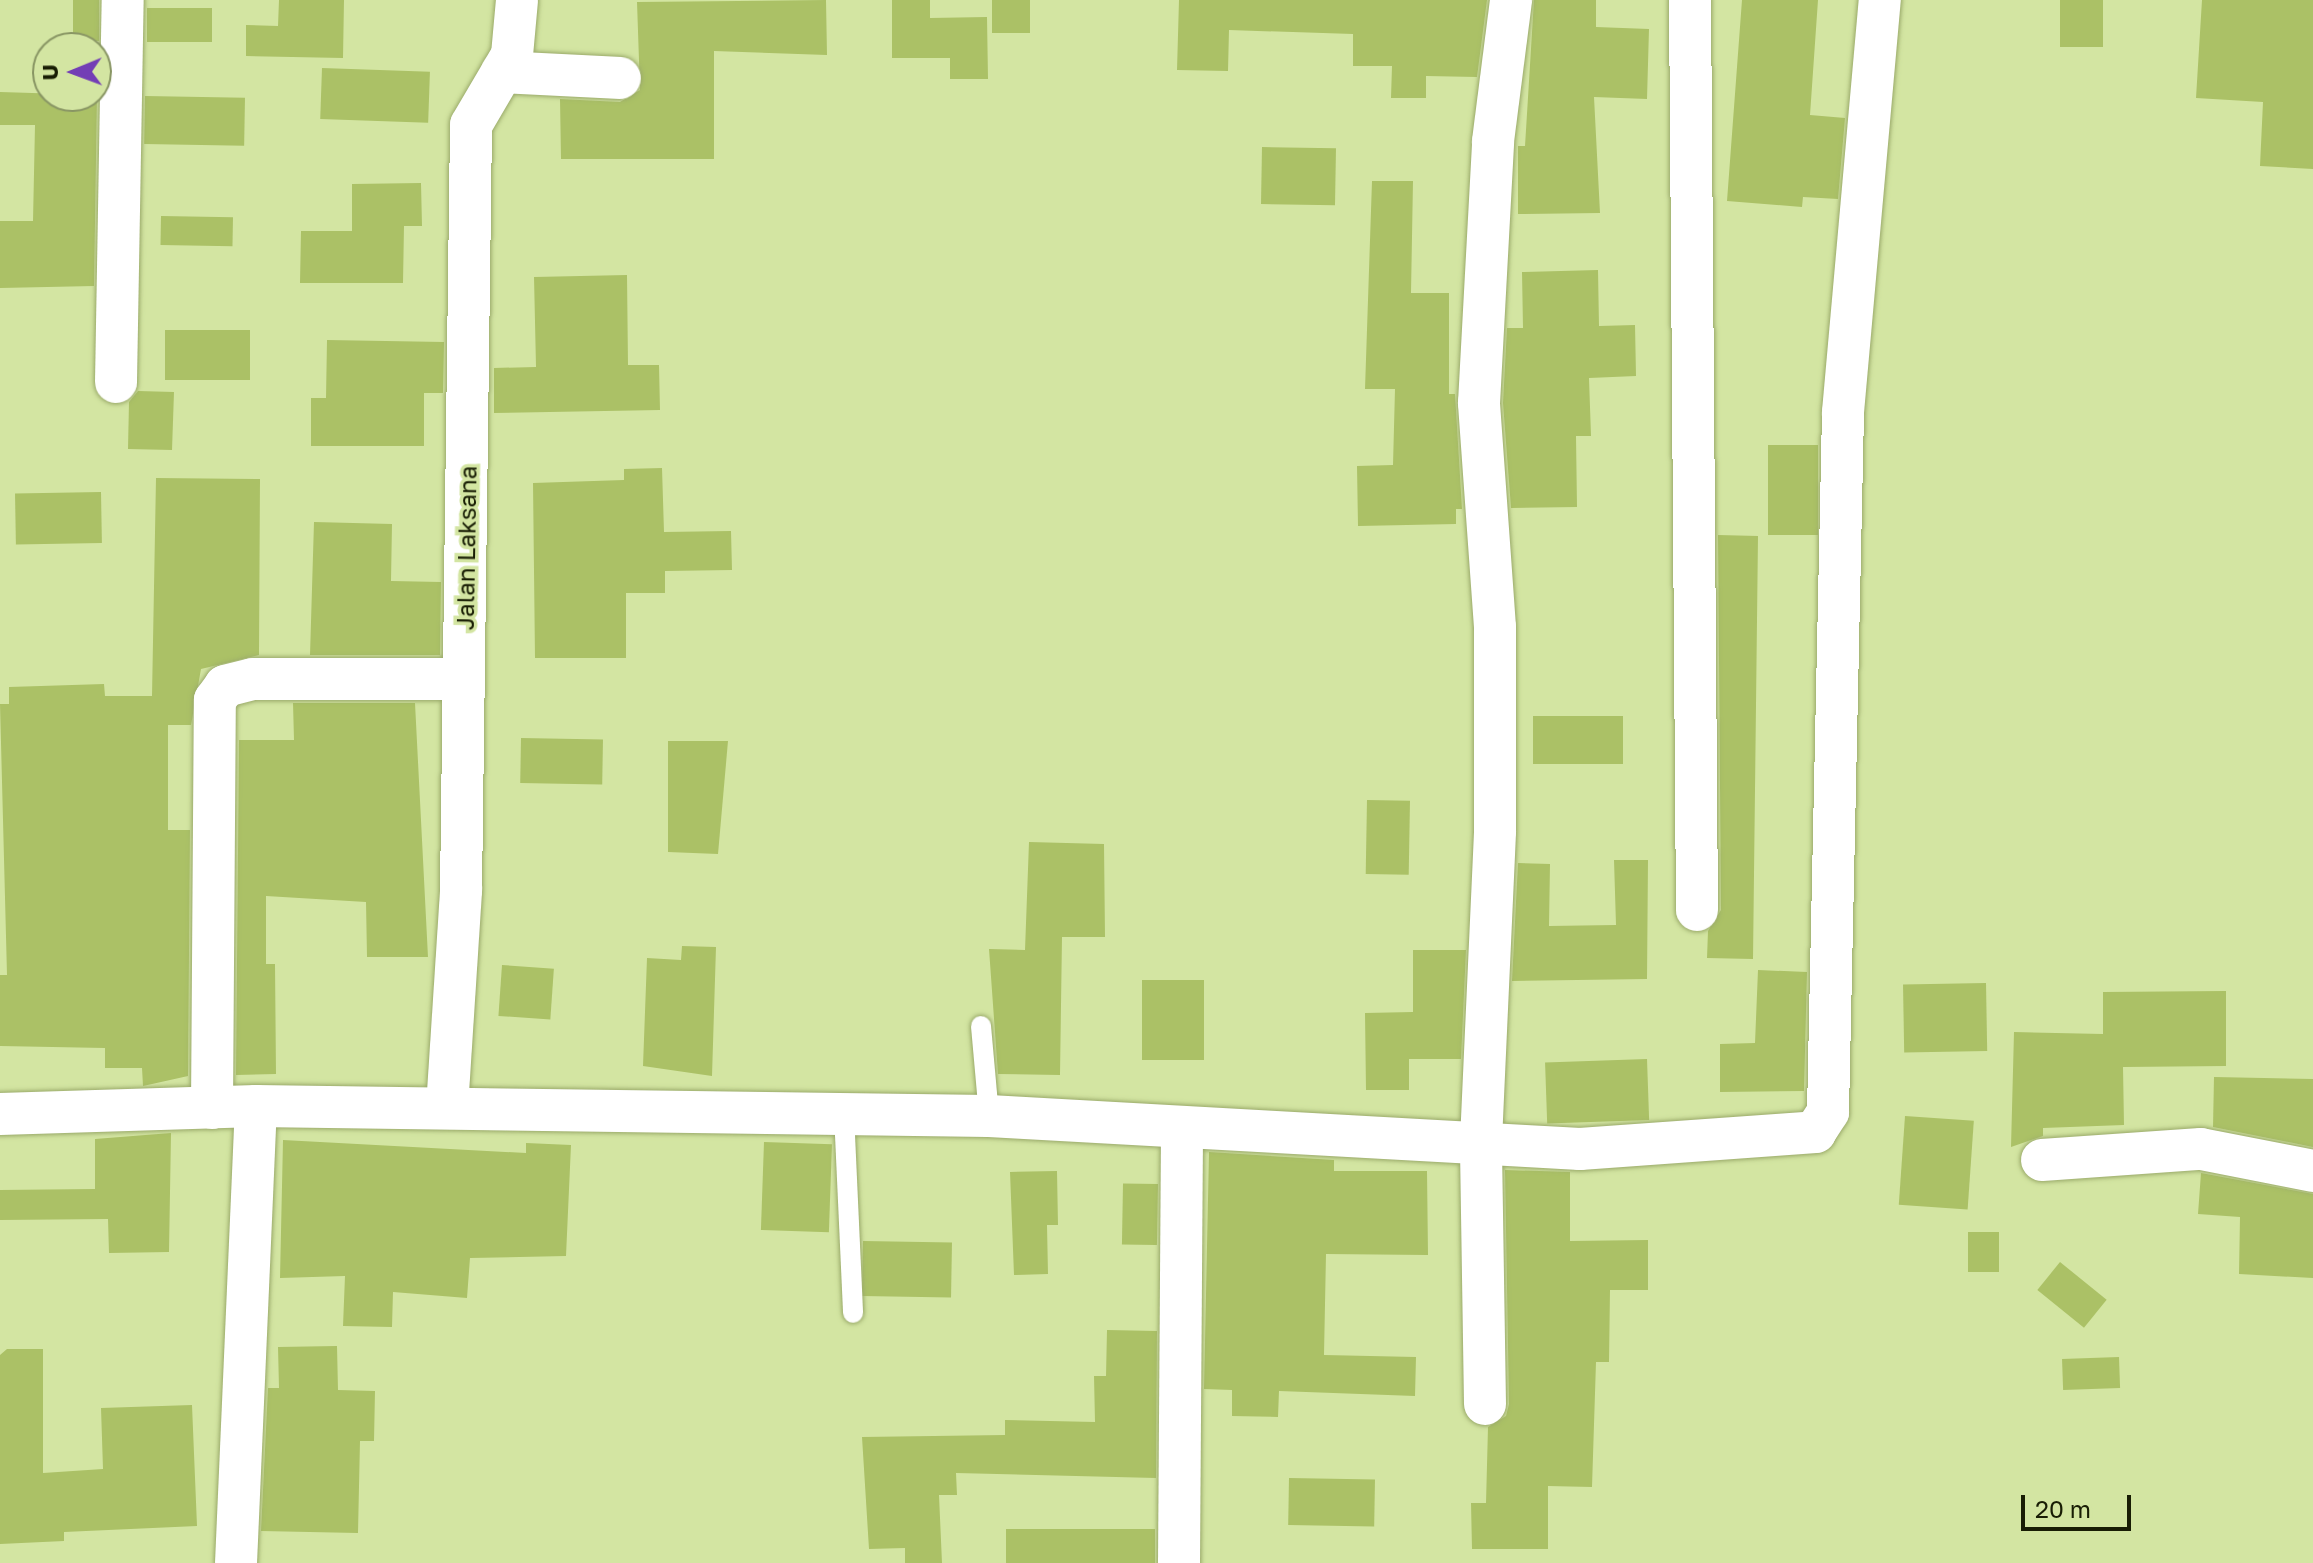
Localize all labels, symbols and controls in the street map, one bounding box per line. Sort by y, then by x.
north arrow [32,32,112,112]
text: U [36,64,63,81]
street label: Jalan Laksana [450,466,482,630]
scale bar [2025,1479,2135,1529]
text: 20 m [2035,1494,2091,1523]

